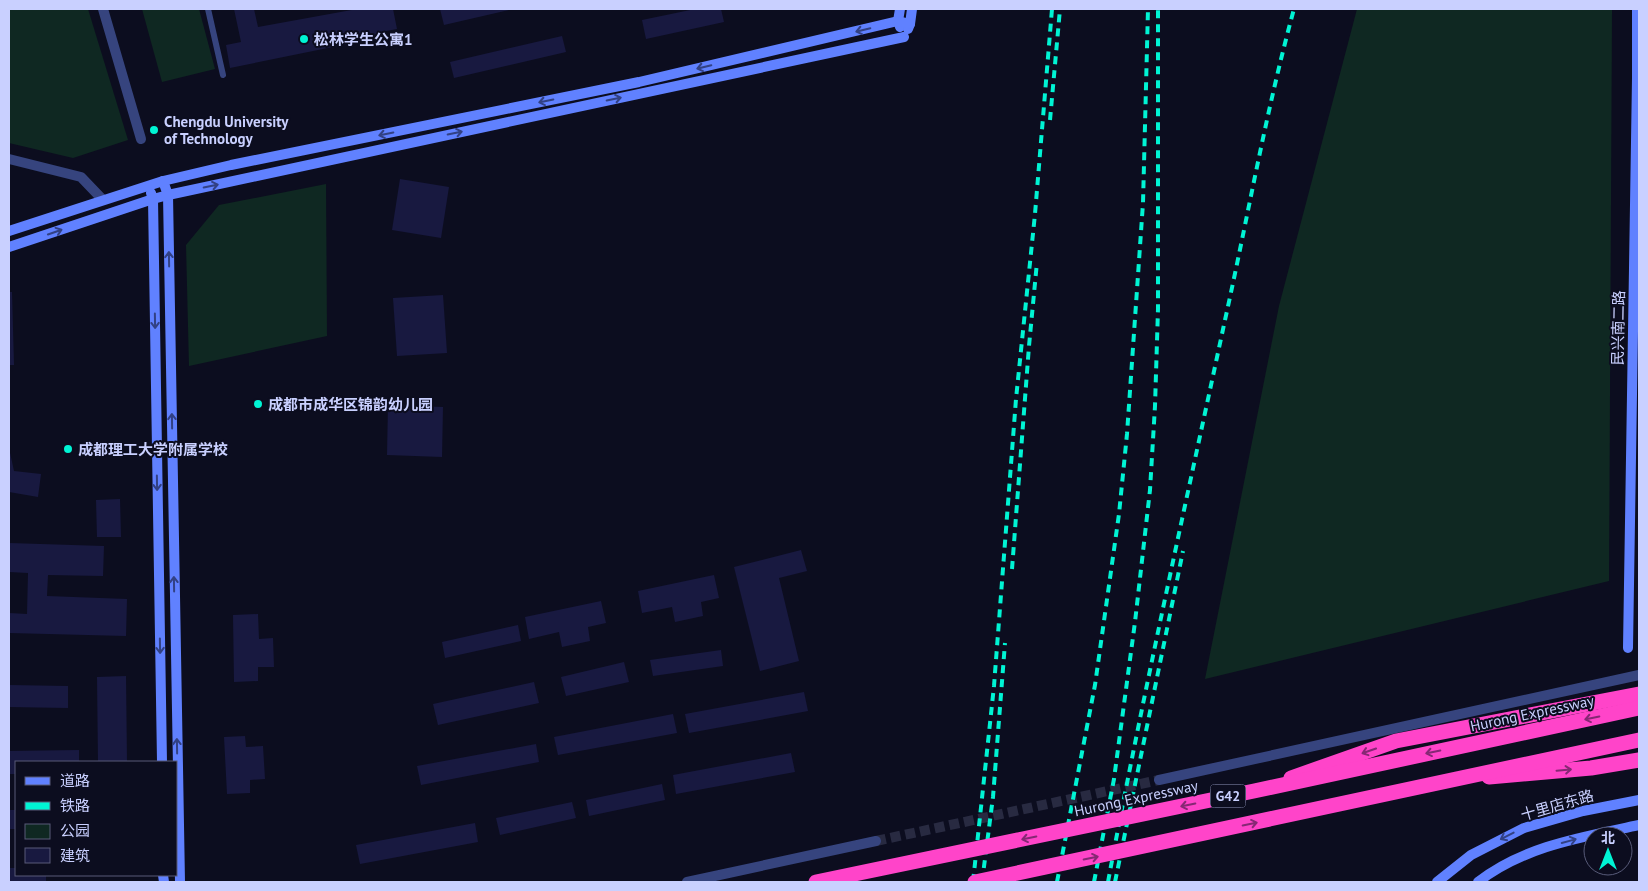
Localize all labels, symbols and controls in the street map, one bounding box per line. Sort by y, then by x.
one-way arrow [855,26,871,35]
place label: 松林学生公寓1 [314,30,413,49]
marker: 松林学生公寓1 [298,33,310,45]
one-way arrow [697,63,713,72]
one-way arrow [605,94,621,103]
one-way arrow [538,97,554,106]
place label: Chengdu University of Technology [164,112,289,148]
marker: Chengdu University of Technology [148,124,160,136]
one-way arrow [447,128,463,137]
one-way arrow [379,129,395,139]
one-way arrow [202,181,218,190]
one-way arrow [47,227,62,236]
one-way arrow [164,251,174,267]
street label: 民兴南二路 [1608,290,1628,366]
one-way arrow [150,312,160,328]
place label: 成都市成华区锦韵幼儿园 [268,395,433,414]
marker: 成都市成华区锦韵幼儿园 [252,398,264,410]
one-way arrow [167,413,176,429]
place label: 成都理工大学附属学校 [78,440,228,459]
marker: 成都理工大学附属学校 [62,443,74,455]
one-way arrow [152,474,162,491]
one-way arrow [170,576,179,592]
one-way arrow [155,637,165,653]
street label: Hurong Expressway [1468,691,1596,735]
one-way arrow [1584,714,1600,723]
one-way arrow [172,738,182,754]
one-way arrow [1362,747,1377,756]
one-way arrow [1425,748,1441,757]
legend [15,761,178,876]
one-way arrow [1556,766,1572,775]
text: 道路 [60,771,90,790]
street label: Hurong Expressway [1072,776,1200,820]
road number: G42 [1210,784,1246,808]
street label: 十里店东路 [1518,786,1596,824]
text: 铁路 [60,796,90,815]
one-way arrow [1181,800,1197,810]
one-way arrow [1242,818,1258,828]
text: 公园 [60,821,90,840]
north arrow [1583,826,1633,876]
text: 北 [1601,829,1615,847]
one-way arrow [1500,832,1515,842]
one-way arrow [1022,833,1038,843]
one-way arrow [1561,835,1577,845]
text: 建筑 [60,846,90,865]
one-way arrow [1083,853,1099,862]

